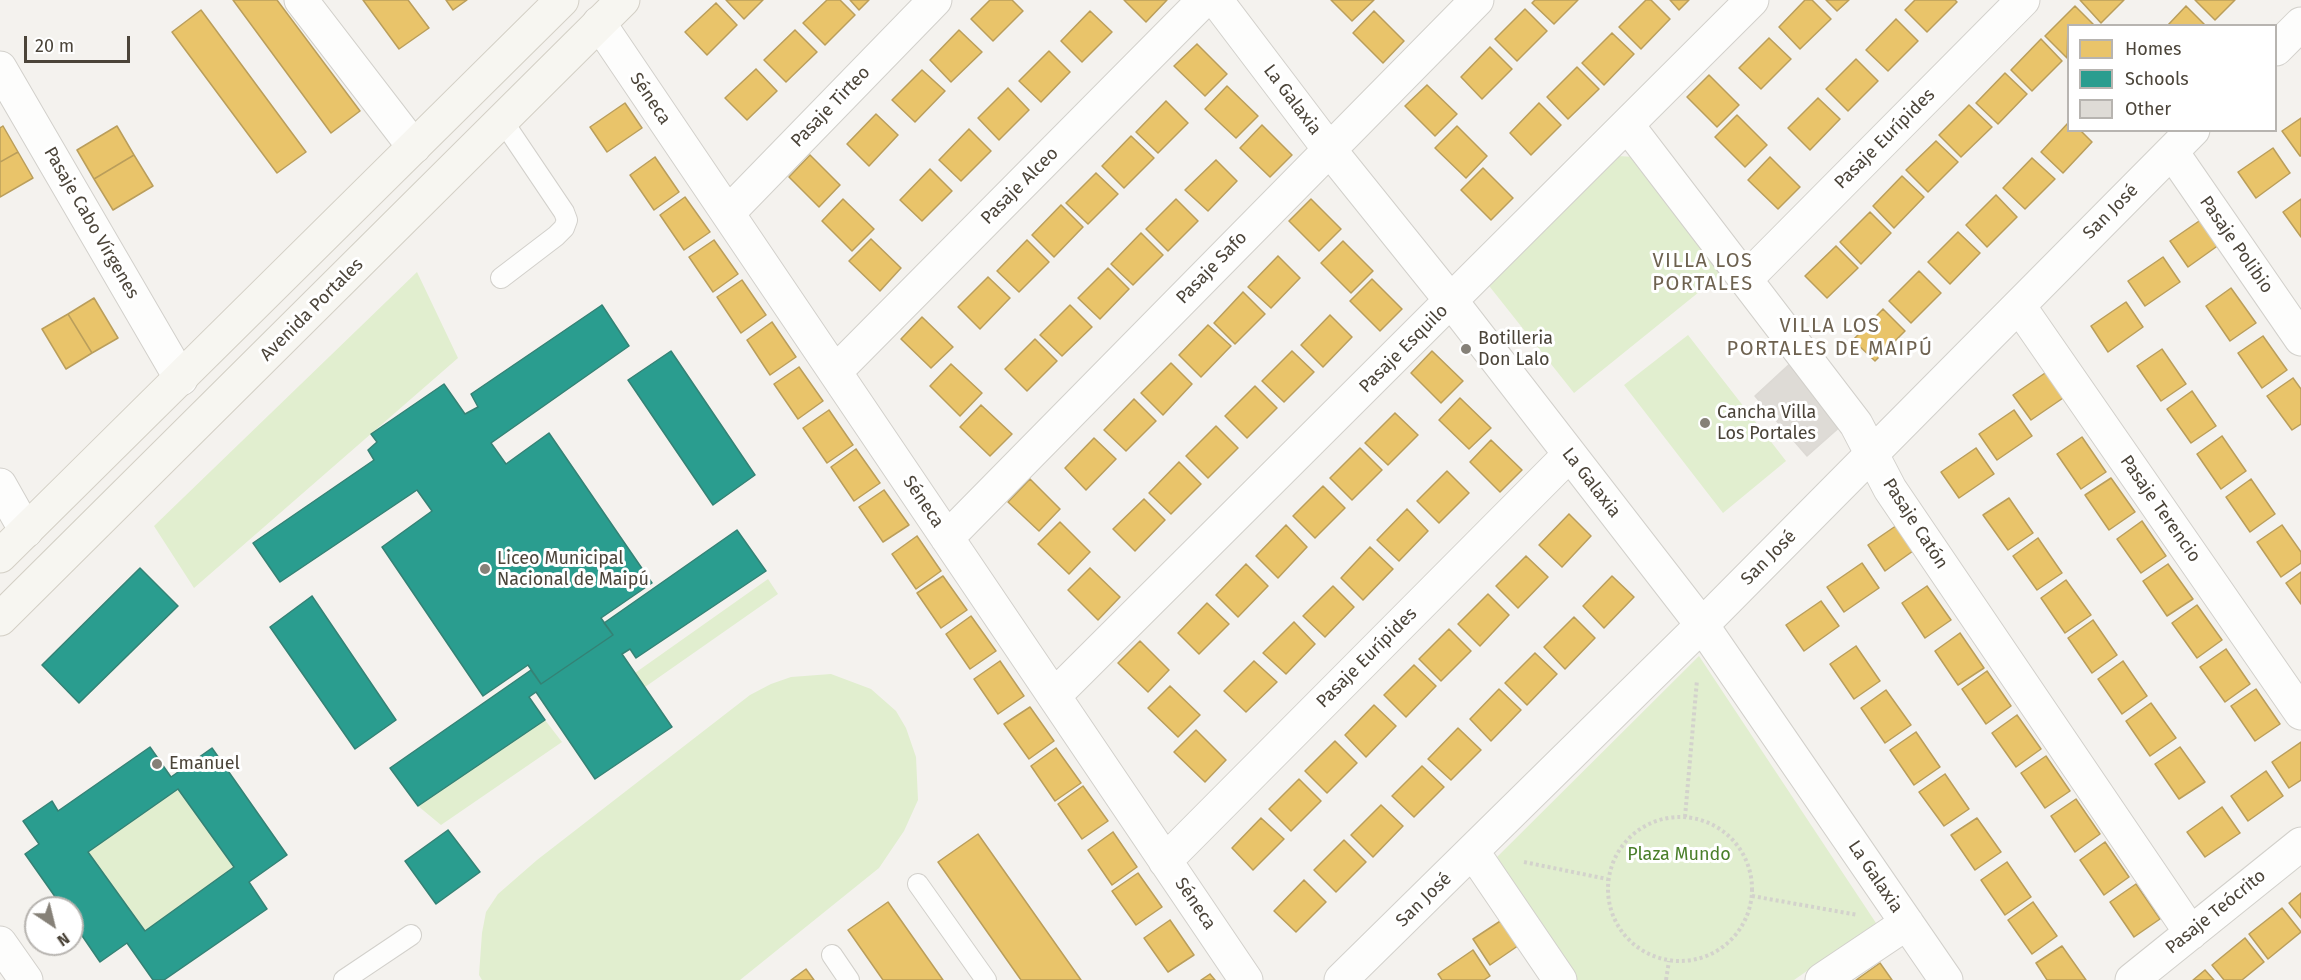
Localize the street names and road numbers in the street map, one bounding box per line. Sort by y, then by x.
street label: La Galaxia [1258,60,1326,140]
street label: Pasaje Tirteo [787,62,875,152]
street label: Séneca [625,69,675,129]
street label: Pasaje Eurípides [1830,84,1940,194]
street label: Pasaje Cabo Vírgenes [39,143,143,303]
street label: Pasaje Alceo [977,143,1063,229]
street label: San José [2079,180,2143,244]
street label: Pasaje Polibio [2195,192,2277,298]
street label: Pasaje Safo [1172,227,1252,309]
street label: Avenida Portales [256,254,368,366]
street label: Pasaje Esquilo [1355,300,1453,398]
street label: La Galaxia [1557,444,1625,522]
street label: Pasaje Terencio [2115,451,2205,567]
street label: Séneca [898,472,948,532]
street label: Pasaje Catón [1878,475,1952,573]
street label: San José [1737,526,1801,590]
street label: Pasaje Eurípides [1312,603,1422,713]
street label: La Galaxia [1843,837,1907,917]
street label: Pasaje Teócrito [2162,865,2270,959]
street label: San José [1392,868,1456,932]
street label: Séneca [1170,874,1220,934]

